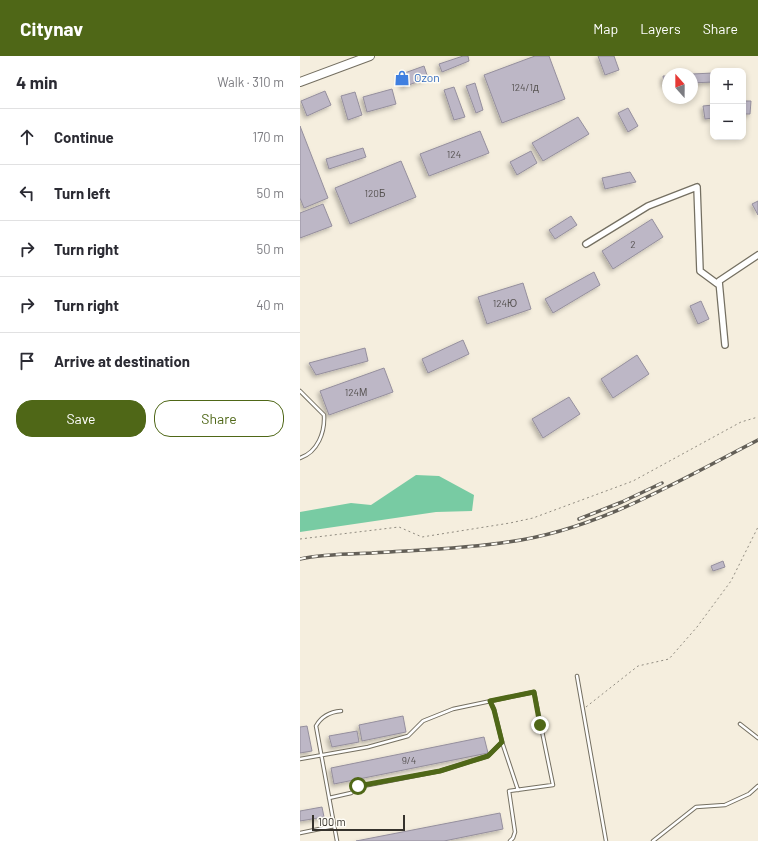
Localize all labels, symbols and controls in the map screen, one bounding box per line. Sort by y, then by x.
text: Citynav [20,17,83,40]
text: Map [593,20,618,37]
text: Layers [640,20,681,37]
text: Share [703,20,738,37]
north arrow [662,68,698,104]
map controls [710,68,746,140]
button: + [710,68,746,104]
shop icon: Ozon [393,69,411,87]
place label: Ozon [414,70,440,84]
text: 4 min [16,72,58,92]
text: Walk · 310 m [217,74,284,90]
house number: 124/1д [511,81,539,93]
button: − [710,104,746,140]
icon: ahead [16,126,38,148]
text: Continue [54,128,114,146]
text: 170 m [253,129,284,145]
house number: 124 [447,148,461,160]
icon: left [16,182,38,204]
text: Turn left [54,184,110,202]
text: 50 m [257,185,284,201]
house number: 120Б [364,187,386,199]
icon: right [16,238,38,260]
house number: 2 [630,238,636,250]
text: Turn right [54,240,119,258]
text: 50 m [257,241,284,257]
icon: right [16,294,38,316]
text: Turn right [54,296,119,314]
text: 40 m [256,297,284,313]
house number: 124Ю [493,297,517,309]
icon: arrive [16,350,38,372]
text: Arrive at destination [54,352,190,370]
house number: 124М [345,386,367,398]
button: Save [16,400,146,437]
button: Share [154,400,284,437]
route end [531,716,549,734]
house number: 9/4 [402,754,416,766]
route start [349,777,367,795]
scale bar [312,813,405,832]
text: 100 m [318,815,346,828]

